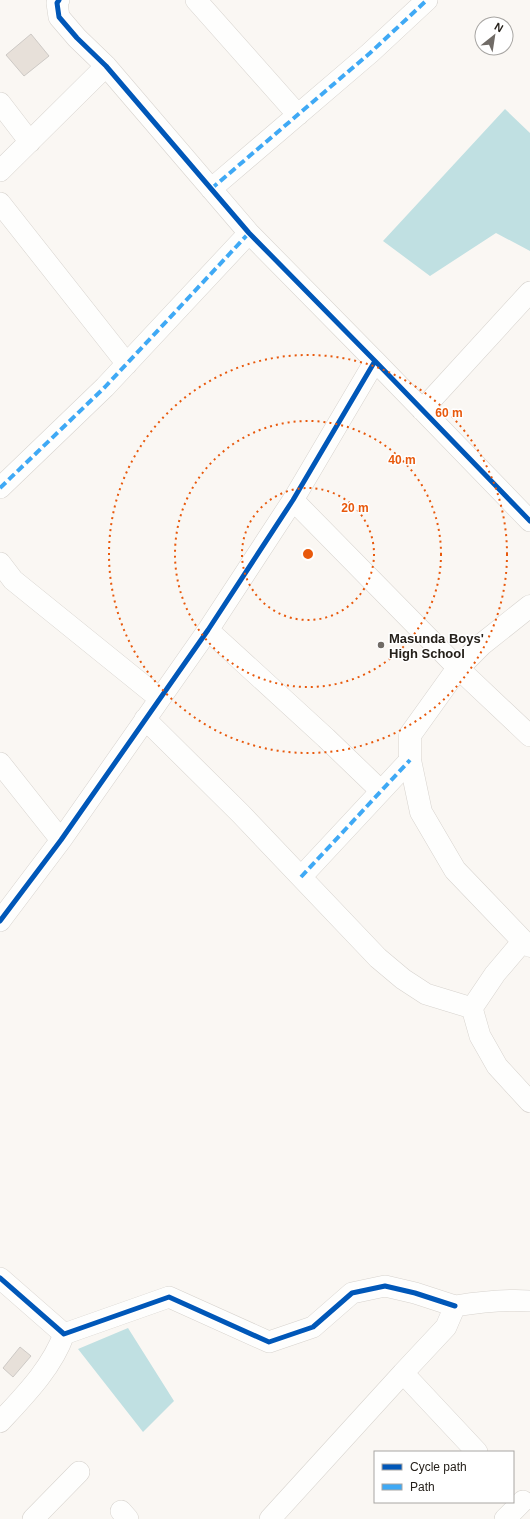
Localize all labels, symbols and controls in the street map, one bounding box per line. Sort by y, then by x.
north arrow [474,16,514,56]
text: N [493,20,505,35]
text: 60 m [435,406,463,420]
text: 40 m [388,453,416,467]
text: 20 m [341,501,369,515]
centre of rings [301,547,315,561]
place label: Masunda Boys' High School [389,631,484,661]
marker: Masunda Boys' High School [376,640,386,650]
legend [374,1451,514,1503]
text: Cycle path [410,1460,467,1474]
text: Path [410,1480,435,1494]

